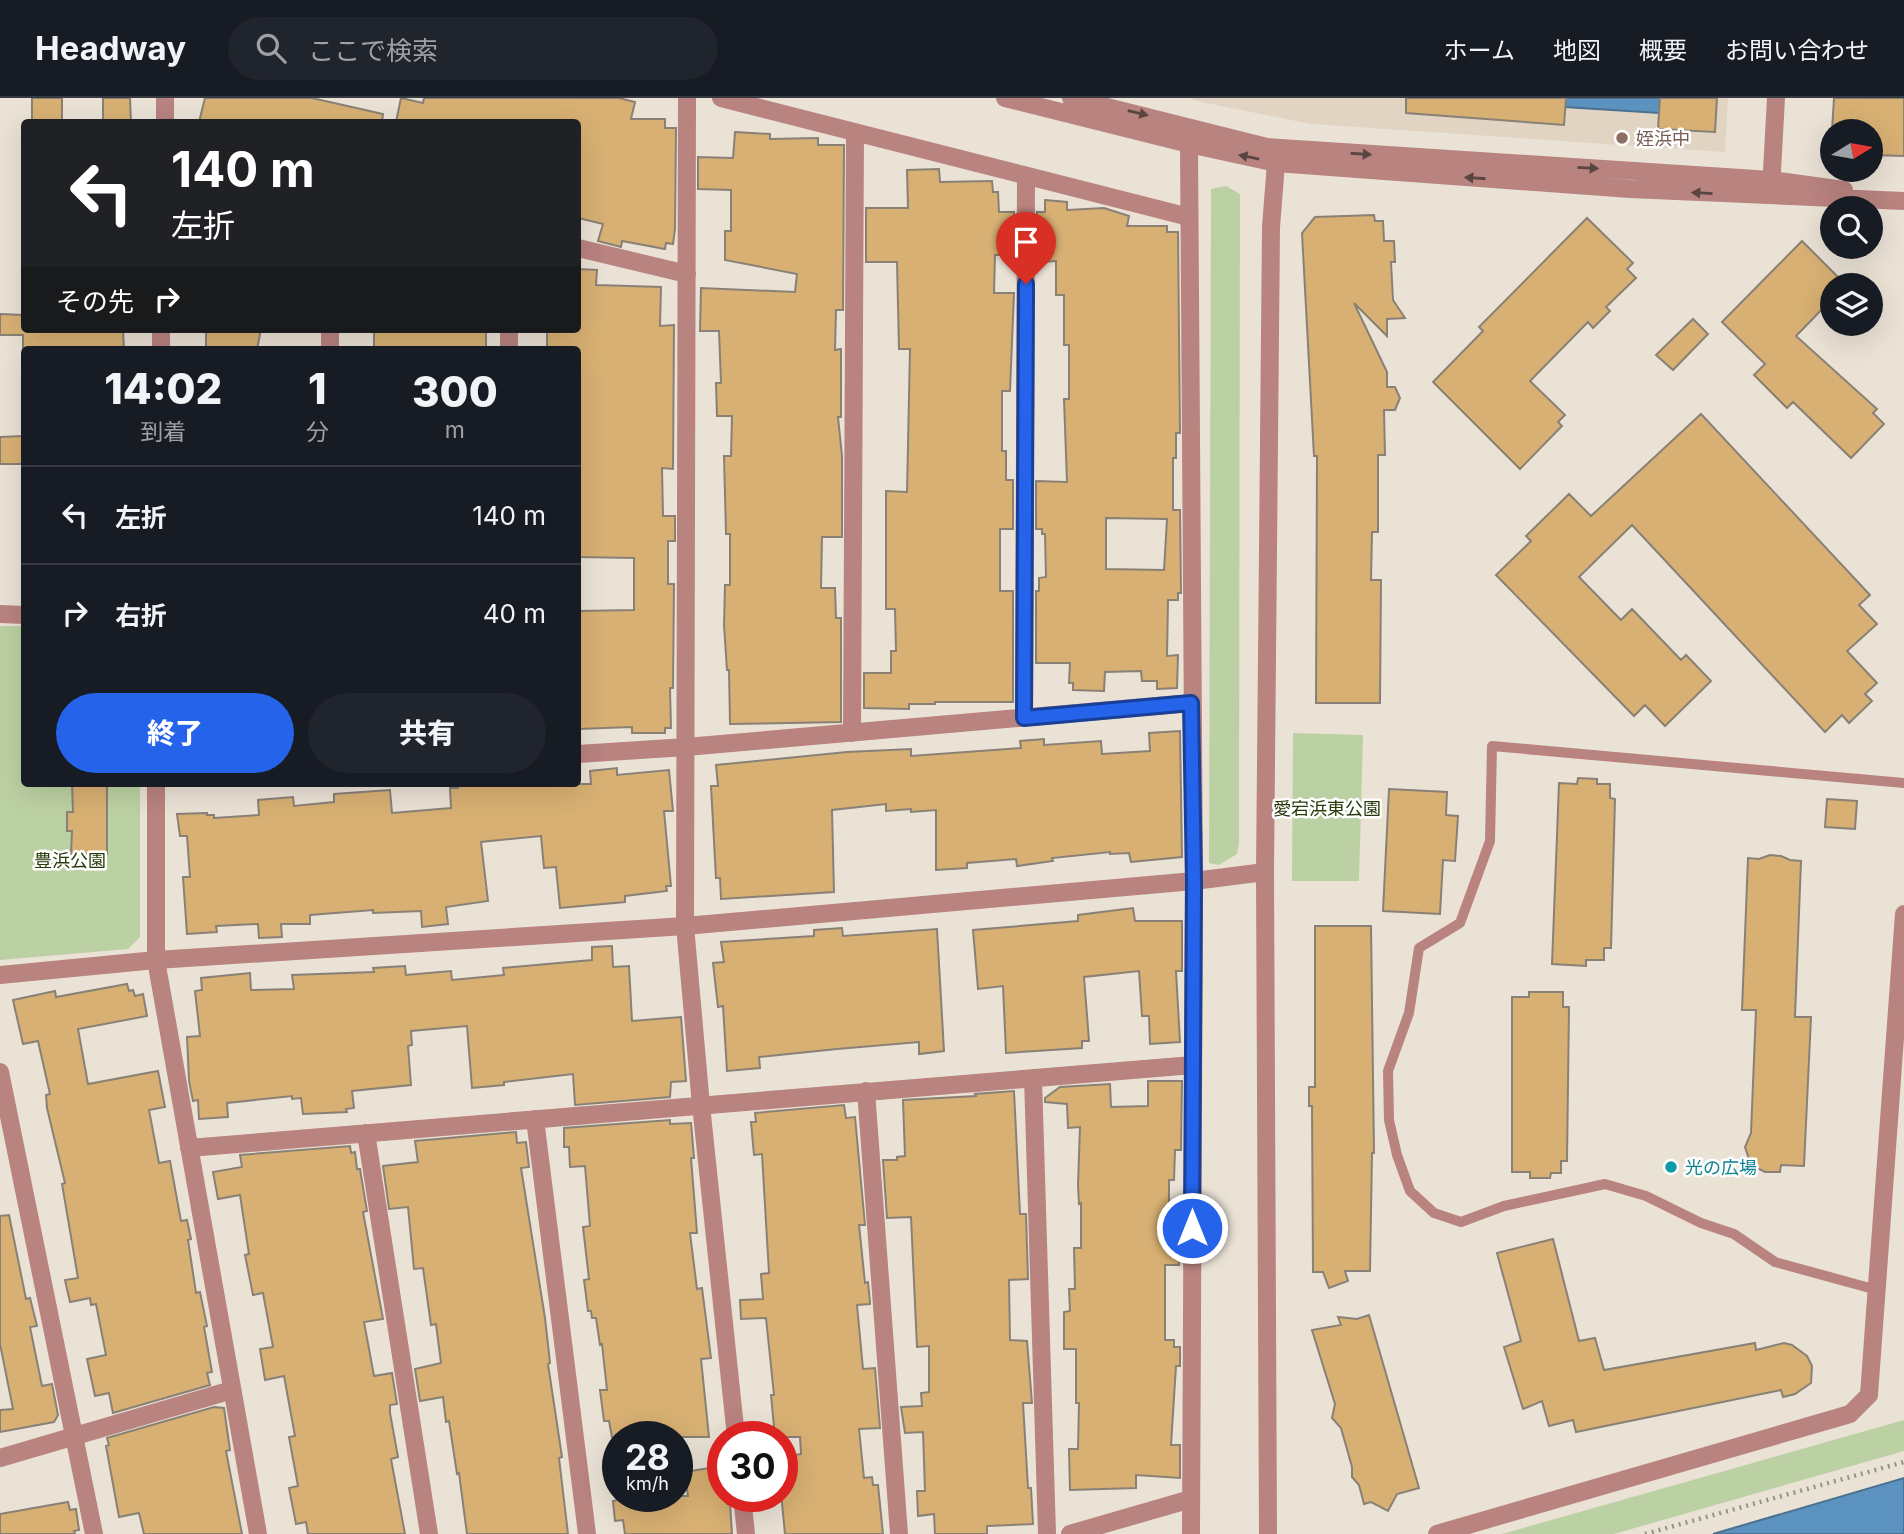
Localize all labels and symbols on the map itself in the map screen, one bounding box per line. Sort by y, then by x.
one-way arrow [1127,108,1149,119]
north arrow [1820,119,1883,182]
place label: 姪浜中 [1636,128,1690,149]
marker: 姪浜中 [1614,130,1630,146]
one-way arrow [1350,149,1372,160]
one-way arrow [1238,151,1260,162]
one-way arrow [1577,163,1599,174]
one-way arrow [1464,172,1486,183]
one-way arrow [1691,188,1713,199]
pin [996,212,1056,284]
park label: 愛宕浜東公園 [1273,798,1381,819]
park label: 豊浜公園 [34,850,106,871]
place label: 光の広場 [1685,1157,1757,1178]
marker: 光の広場 [1663,1159,1679,1175]
position arrow [1155,1191,1229,1265]
speed limit sign: 30 [707,1421,798,1512]

